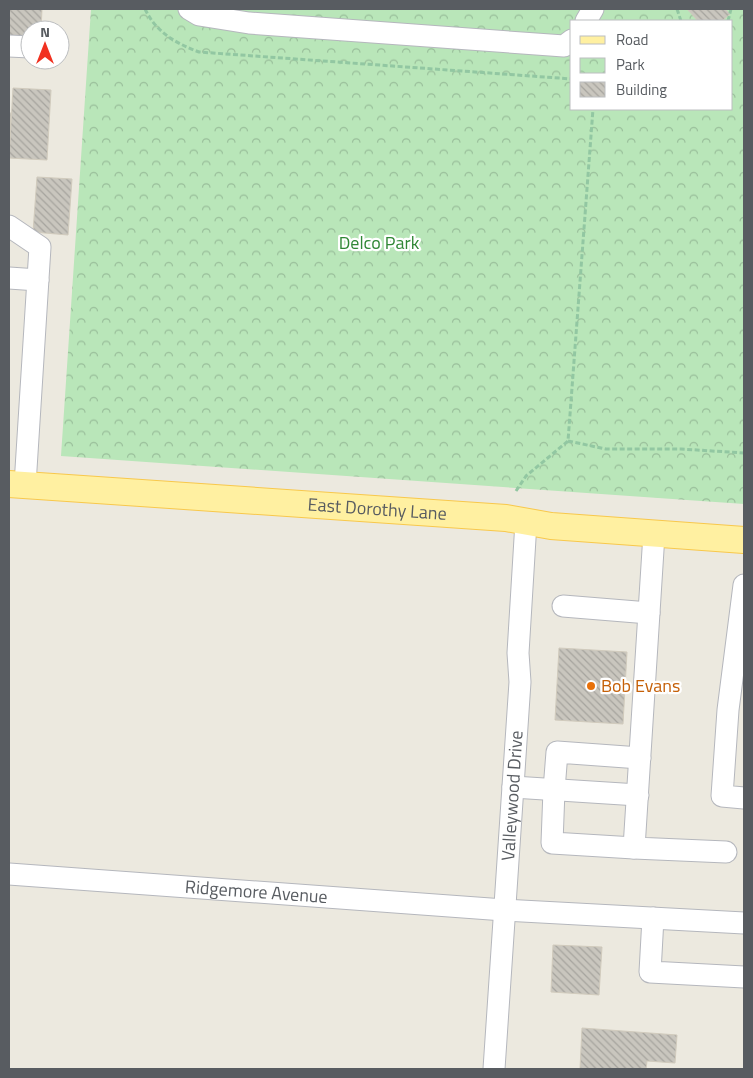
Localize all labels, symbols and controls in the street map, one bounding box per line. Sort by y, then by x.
north arrow [20,20,70,70]
legend [570,20,733,110]
text: N [40,21,50,42]
text: Road [616,28,648,51]
text: Park [616,53,645,76]
text: Building [616,78,667,101]
park label: Delco Park [339,229,420,256]
street label: East Dorothy Lane [307,490,448,527]
place label: Bob Evans [601,672,680,699]
marker: Bob Evans [585,680,597,692]
street label: Valleywood Drive [494,730,530,862]
street label: Ridgemore Avenue [184,873,329,910]

